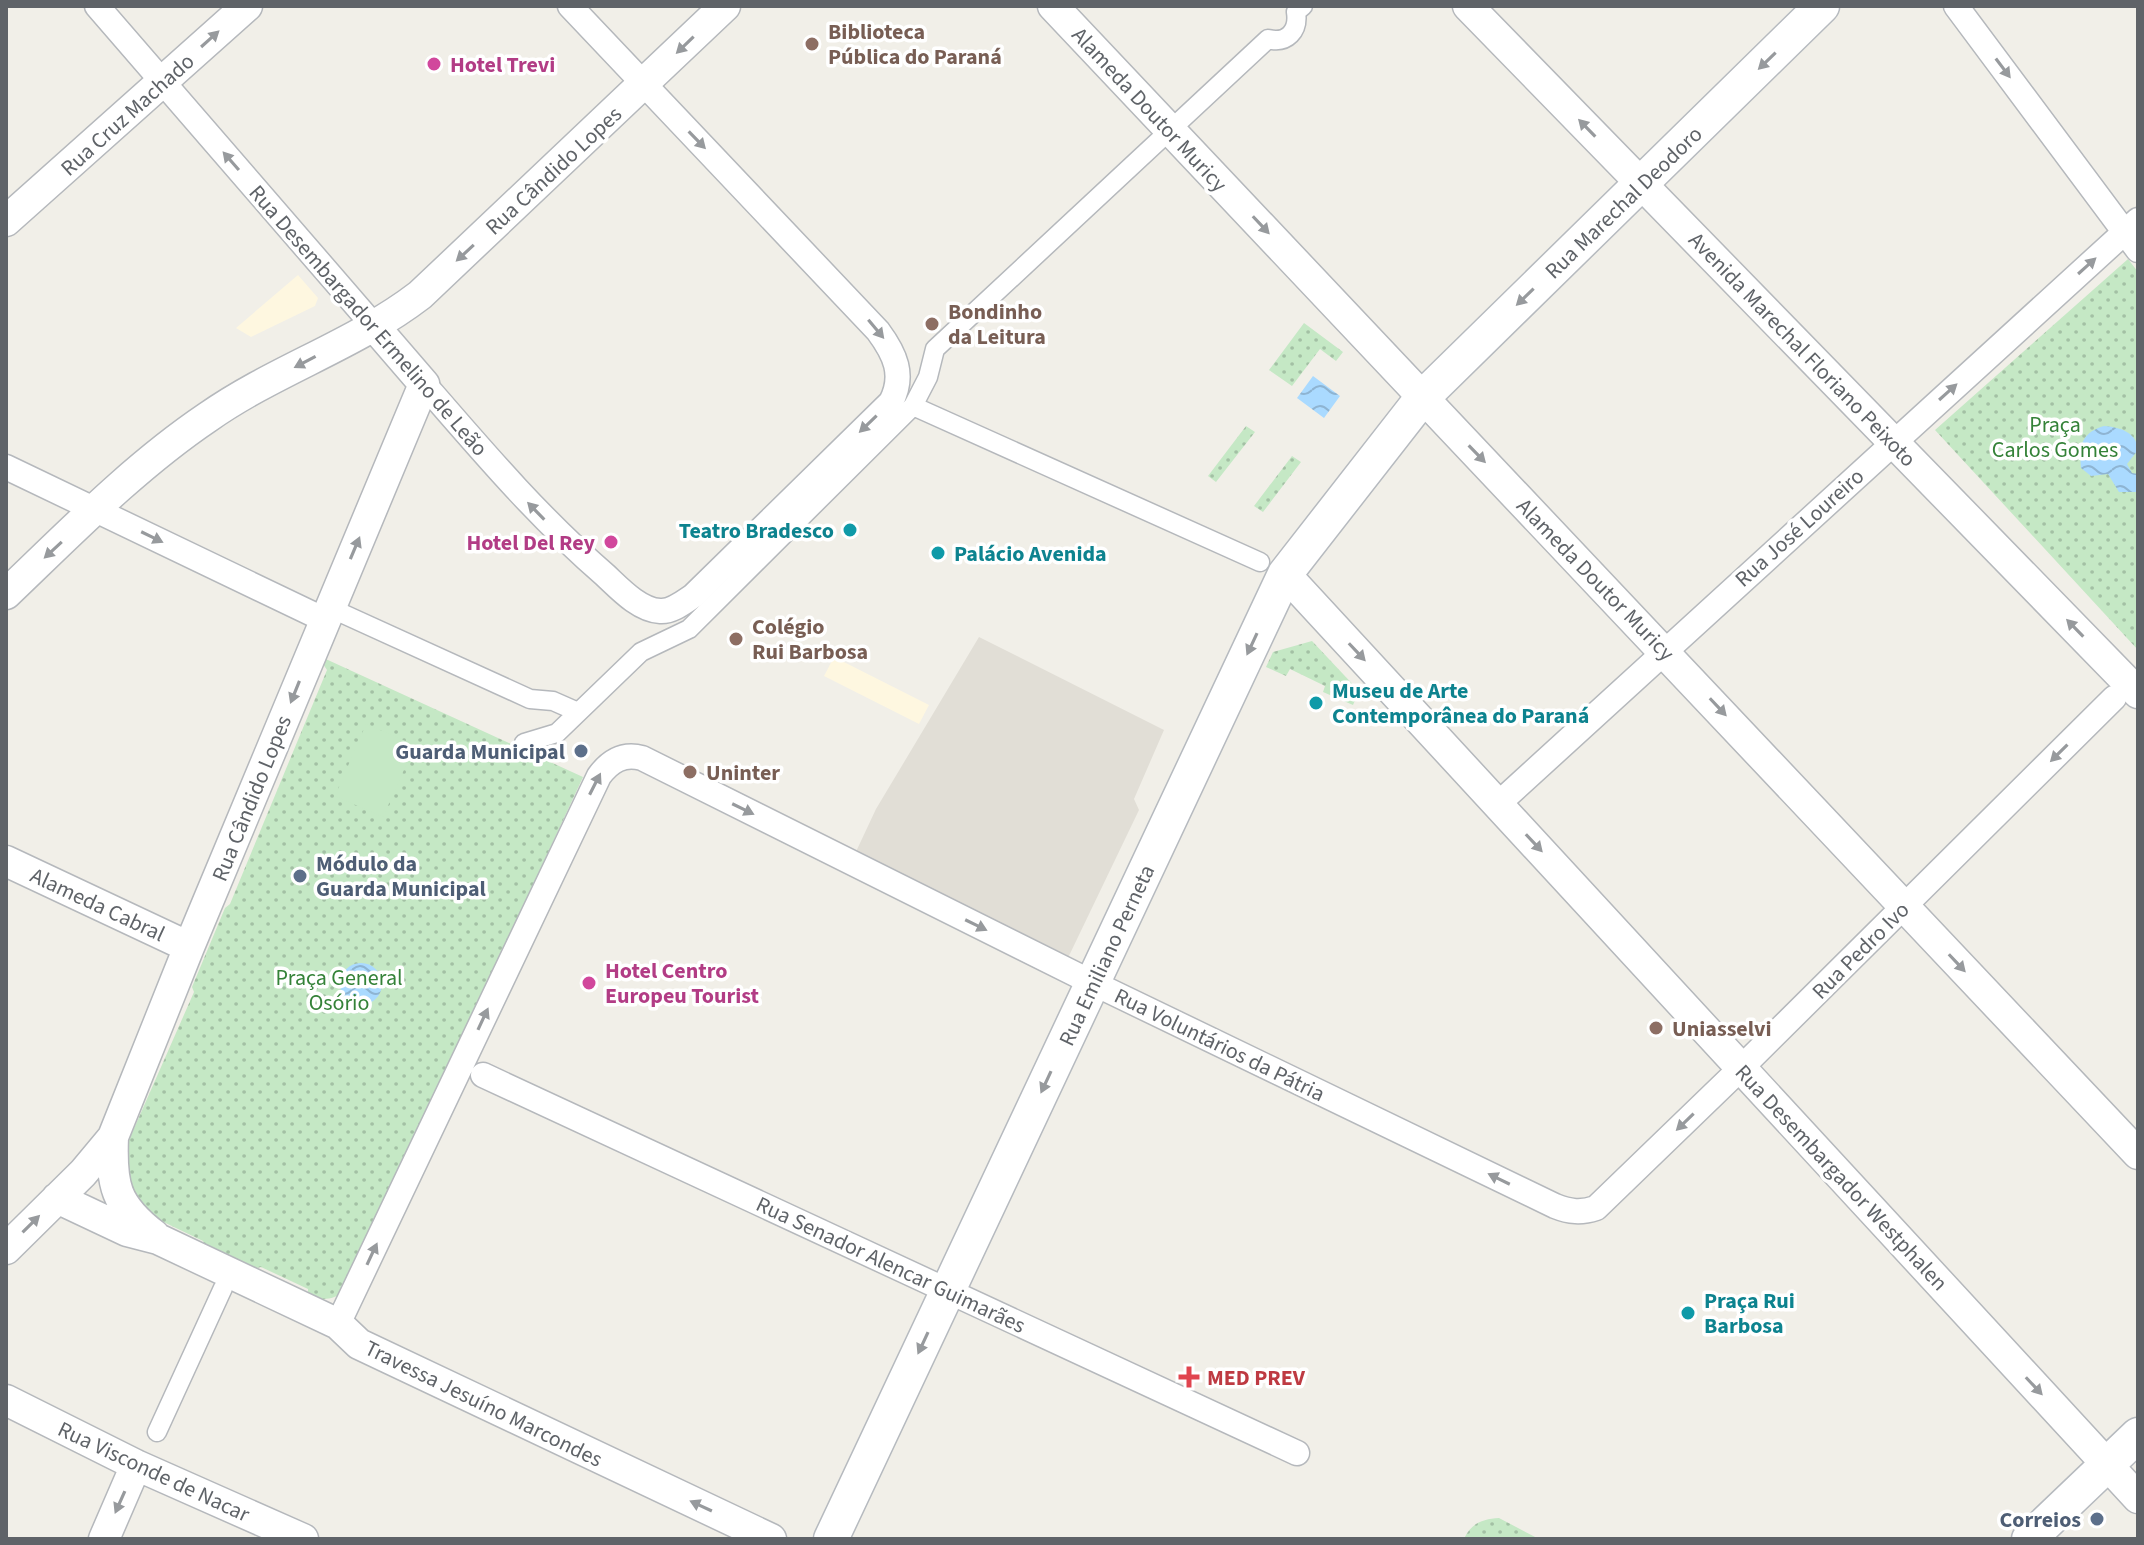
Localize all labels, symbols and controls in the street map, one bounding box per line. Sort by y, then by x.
place label: Biblioteca Pública do Paraná [828,16,1002,73]
street label: Alameda Doutor Muricy [1064,20,1235,200]
one-way arrow [201,30,220,48]
marker: Biblioteca Pública do Paraná [803,35,821,53]
one-way arrow [675,36,694,54]
street label: Rua Cruz Machado [54,46,202,184]
place label: Hotel Trevi [450,49,555,81]
one-way arrow [1758,51,1777,69]
marker: Hotel Trevi [425,55,443,73]
one-way arrow [1995,58,2010,79]
street label: Rua Cândido Lopes [478,99,629,243]
street label: Rua Marechal Deodoro [1538,119,1710,287]
one-way arrow [1578,119,1597,138]
one-way arrow [688,131,706,150]
one-way arrow [223,151,240,171]
street label: Rua Desembargador Ermelino de Leão [241,178,495,463]
one-way arrow [1251,216,1269,235]
street label: Avenida Marechal Floriano Peixoto [1681,225,1923,474]
one-way arrow [456,243,475,261]
one-way arrow [2077,258,2096,276]
one-way arrow [1516,287,1535,306]
place label: Bondinho da Leitura [948,296,1046,353]
marker: Bondinho da Leitura [923,315,941,333]
one-way arrow [867,319,884,339]
one-way arrow [294,355,316,369]
one-way arrow [1938,384,1958,401]
park label: Praça Carlos Gomes [1992,409,2118,466]
one-way arrow [859,414,878,433]
one-way arrow [1467,444,1485,463]
street label: Rua José Loureiro [1728,461,1871,595]
street label: Alameda Doutor Muricy [1509,491,1682,669]
one-way arrow [527,502,545,521]
place label: Teatro Bradesco [679,515,834,547]
marker: Teatro Bradesco [841,521,859,539]
place label: Hotel Del Rey [466,527,596,559]
one-way arrow [140,530,164,544]
marker: Hotel Del Rey [602,533,620,551]
one-way arrow [349,536,362,560]
place label: Palácio Avenida [954,538,1107,570]
one-way arrow [43,540,62,558]
marker: Palácio Avenida [929,544,947,562]
place label: Colégio Rui Barbosa [752,611,868,668]
one-way arrow [2066,619,2084,638]
marker: Colégio Rui Barbosa [727,630,745,648]
one-way arrow [1245,633,1259,656]
one-way arrow [1348,642,1366,661]
place label: Museu de Arte Contemporânea do Paraná [1332,675,1589,732]
one-way arrow [288,680,301,704]
marker: Museu de Arte Contemporânea do Paraná [1307,694,1325,712]
one-way arrow [1708,698,1726,717]
street label: Rua Cândido Lopes [204,711,300,886]
place label: Guarda Municipal [395,736,566,768]
marker: Guarda Municipal [572,742,590,760]
one-way arrow [2050,743,2069,762]
place label: Uninter [706,757,780,789]
marker: Uninter [681,763,699,781]
one-way arrow [589,773,602,796]
one-way arrow [731,802,754,815]
one-way arrow [1524,833,1542,852]
place label: Módulo da Guarda Municipal [316,848,487,905]
street label: Rua Emiliano Perneta [1051,859,1163,1051]
street label: Alameda Cabral [25,860,170,950]
marker: Módulo da Guarda Municipal [291,867,309,885]
street label: Rua Pedro Ivo [1805,895,1917,1007]
one-way arrow [964,918,987,931]
one-way arrow [1948,953,1966,972]
place label: Hotel Centro Europeu Tourist [605,955,760,1012]
park label: Praça General Osório [275,962,403,1019]
marker: Hotel Centro Europeu Tourist [580,974,598,992]
street label: Rua Voluntários da Pátria [1109,980,1330,1110]
one-way arrow [476,1007,490,1031]
place label: Uniasselvi [1672,1013,1772,1045]
marker: Uniasselvi [1647,1019,1665,1037]
street label: Rua Desembargador Westphalen [1727,1057,1955,1298]
one-way arrow [1039,1070,1053,1094]
one-way arrow [1676,1112,1695,1131]
one-way arrow [1487,1172,1510,1186]
street label: Rua Senador Alencar Guimarães [751,1188,1031,1342]
one-way arrow [22,1215,40,1234]
one-way arrow [365,1242,379,1266]
place label: Praça Rui Barbosa [1704,1285,1795,1342]
marker: Praça Rui Barbosa [1679,1304,1697,1322]
one-way arrow [916,1331,930,1354]
street label: Travessa Jesuíno Marcondes [359,1332,608,1475]
place label: MED PREV [1207,1362,1306,1394]
marker: MED PREV [1178,1366,1200,1388]
one-way arrow [2025,1376,2043,1395]
street label: Rua Visconde de Nacar [52,1413,255,1531]
one-way arrow [113,1490,127,1514]
one-way arrow [689,1499,713,1513]
place label: Correios [1999,1504,2081,1536]
marker: Correios [2088,1510,2106,1528]

